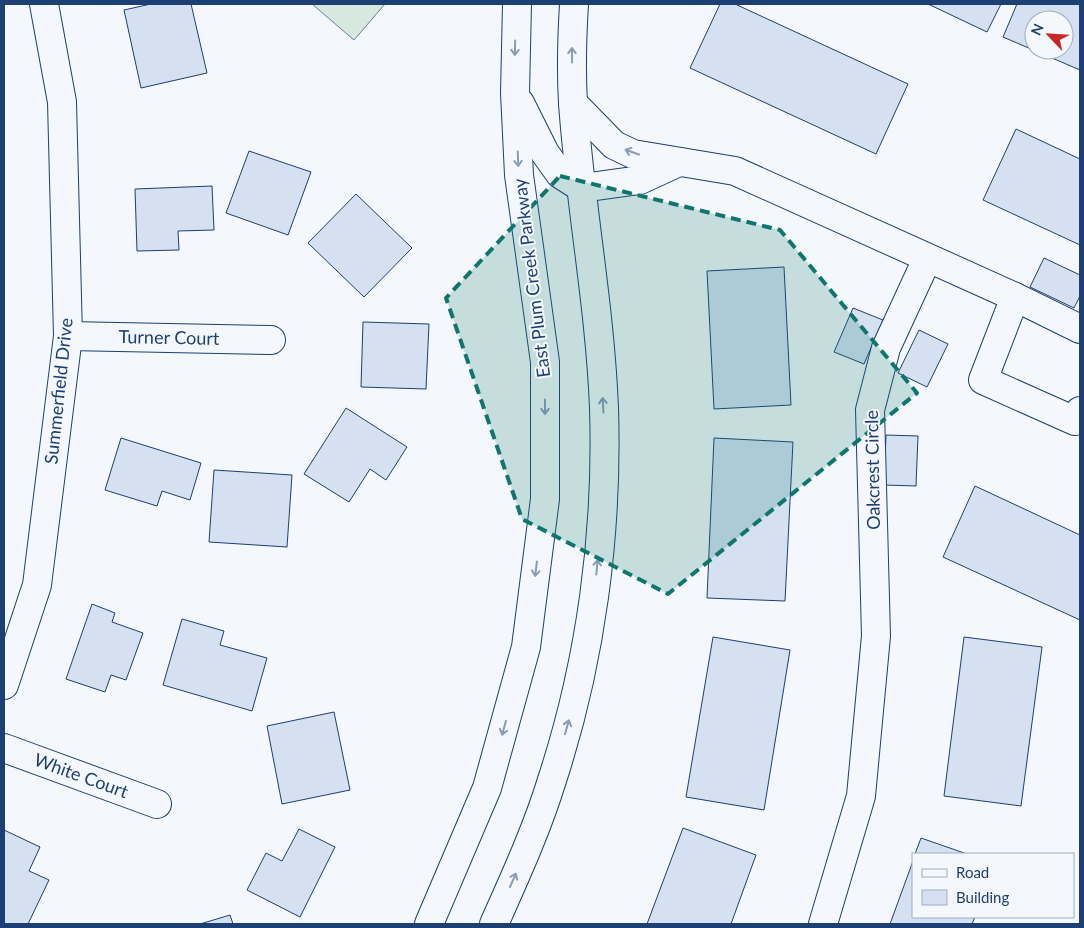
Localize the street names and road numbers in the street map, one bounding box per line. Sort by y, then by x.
street label: East Plum Creek Parkway [508,176,554,379]
street label: Summerfield Drive [39,317,77,465]
street label: Turner Court [118,325,220,349]
street label: Oakcrest Circle [860,410,884,530]
street label: White Court [31,748,132,802]

